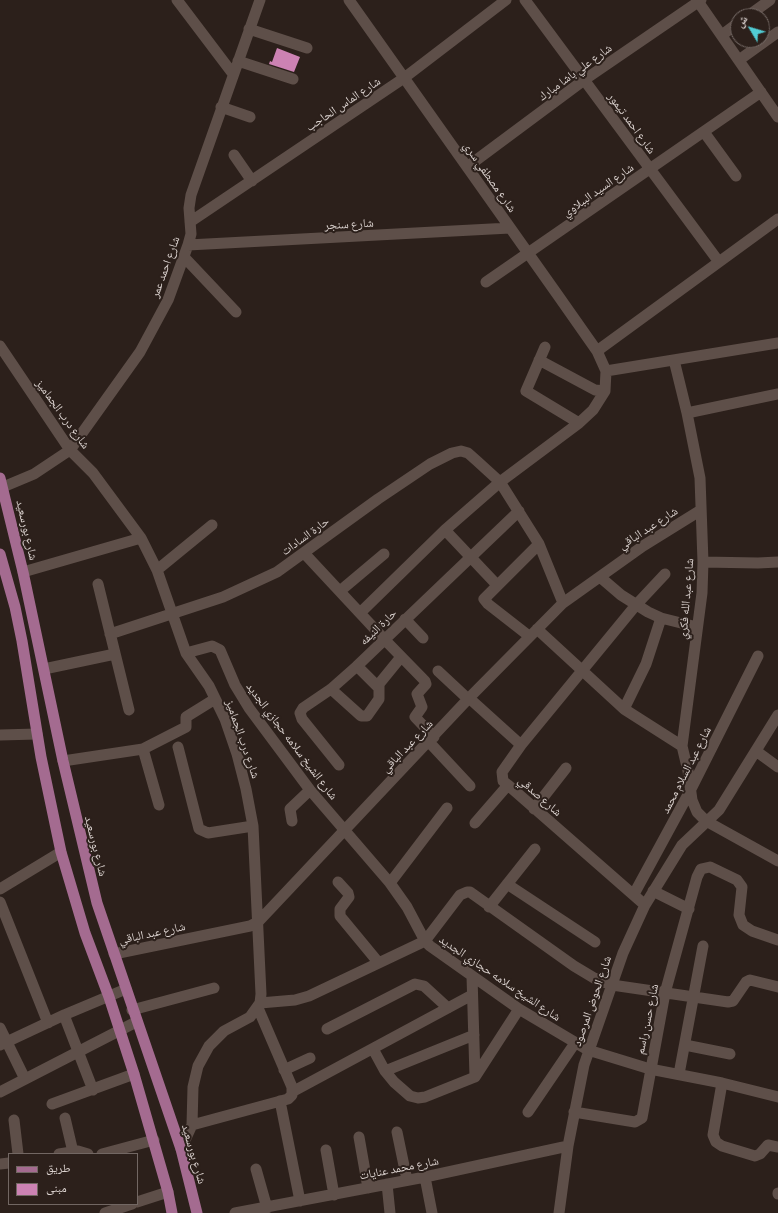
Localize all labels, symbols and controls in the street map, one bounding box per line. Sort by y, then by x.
north arrow [730,8,770,48]
text: ش [732,12,750,30]
street label: شارع علي باشا مبارك [535,40,615,104]
street label: شارع الماس الحاجب [303,74,383,134]
street label: شارع احمد تيمور [605,90,659,156]
street label: شارع مصطفي سري [460,139,520,215]
street label: شارع السيد الببلاوي [560,160,636,220]
street label: شارع سنجر [324,216,374,232]
street label: شارع احمد عمر [147,234,183,300]
street label: شارع درب الجماميز [33,376,93,452]
street label: شارع بورسعيد [13,498,41,562]
street label: شارع عبد الباقي [616,503,680,553]
street label: حارة السادات [278,514,332,558]
street label: شارع عبد الله فكري [675,558,697,640]
street label: حارة النيفه [357,606,399,648]
street label: شارع الشيخ سلامه حجازي الجديد [243,679,341,803]
street label: شارع درب الجماميز [223,698,263,780]
street label: شارع عبد الباقي [378,717,436,775]
street label: شارع عبد السلام محمد [658,724,714,816]
street label: شارع صدقي [515,773,565,819]
street label: شارع بورسعيد [82,814,110,878]
street label: شارع عبد الباقي [117,919,187,947]
street label: شارع الشيخ سلامه حجازي الجديد [437,932,563,1024]
street label: شارع الحوض المرصود [570,954,614,1048]
street label: شارع حسن راسم [632,982,662,1056]
street label: شارع بورسعيد [179,1122,209,1186]
legend [8,1153,138,1205]
street label: شارع محمد عنايات [358,1153,440,1183]
text: طريق [46,1160,71,1174]
text: مبنى [46,1180,67,1194]

